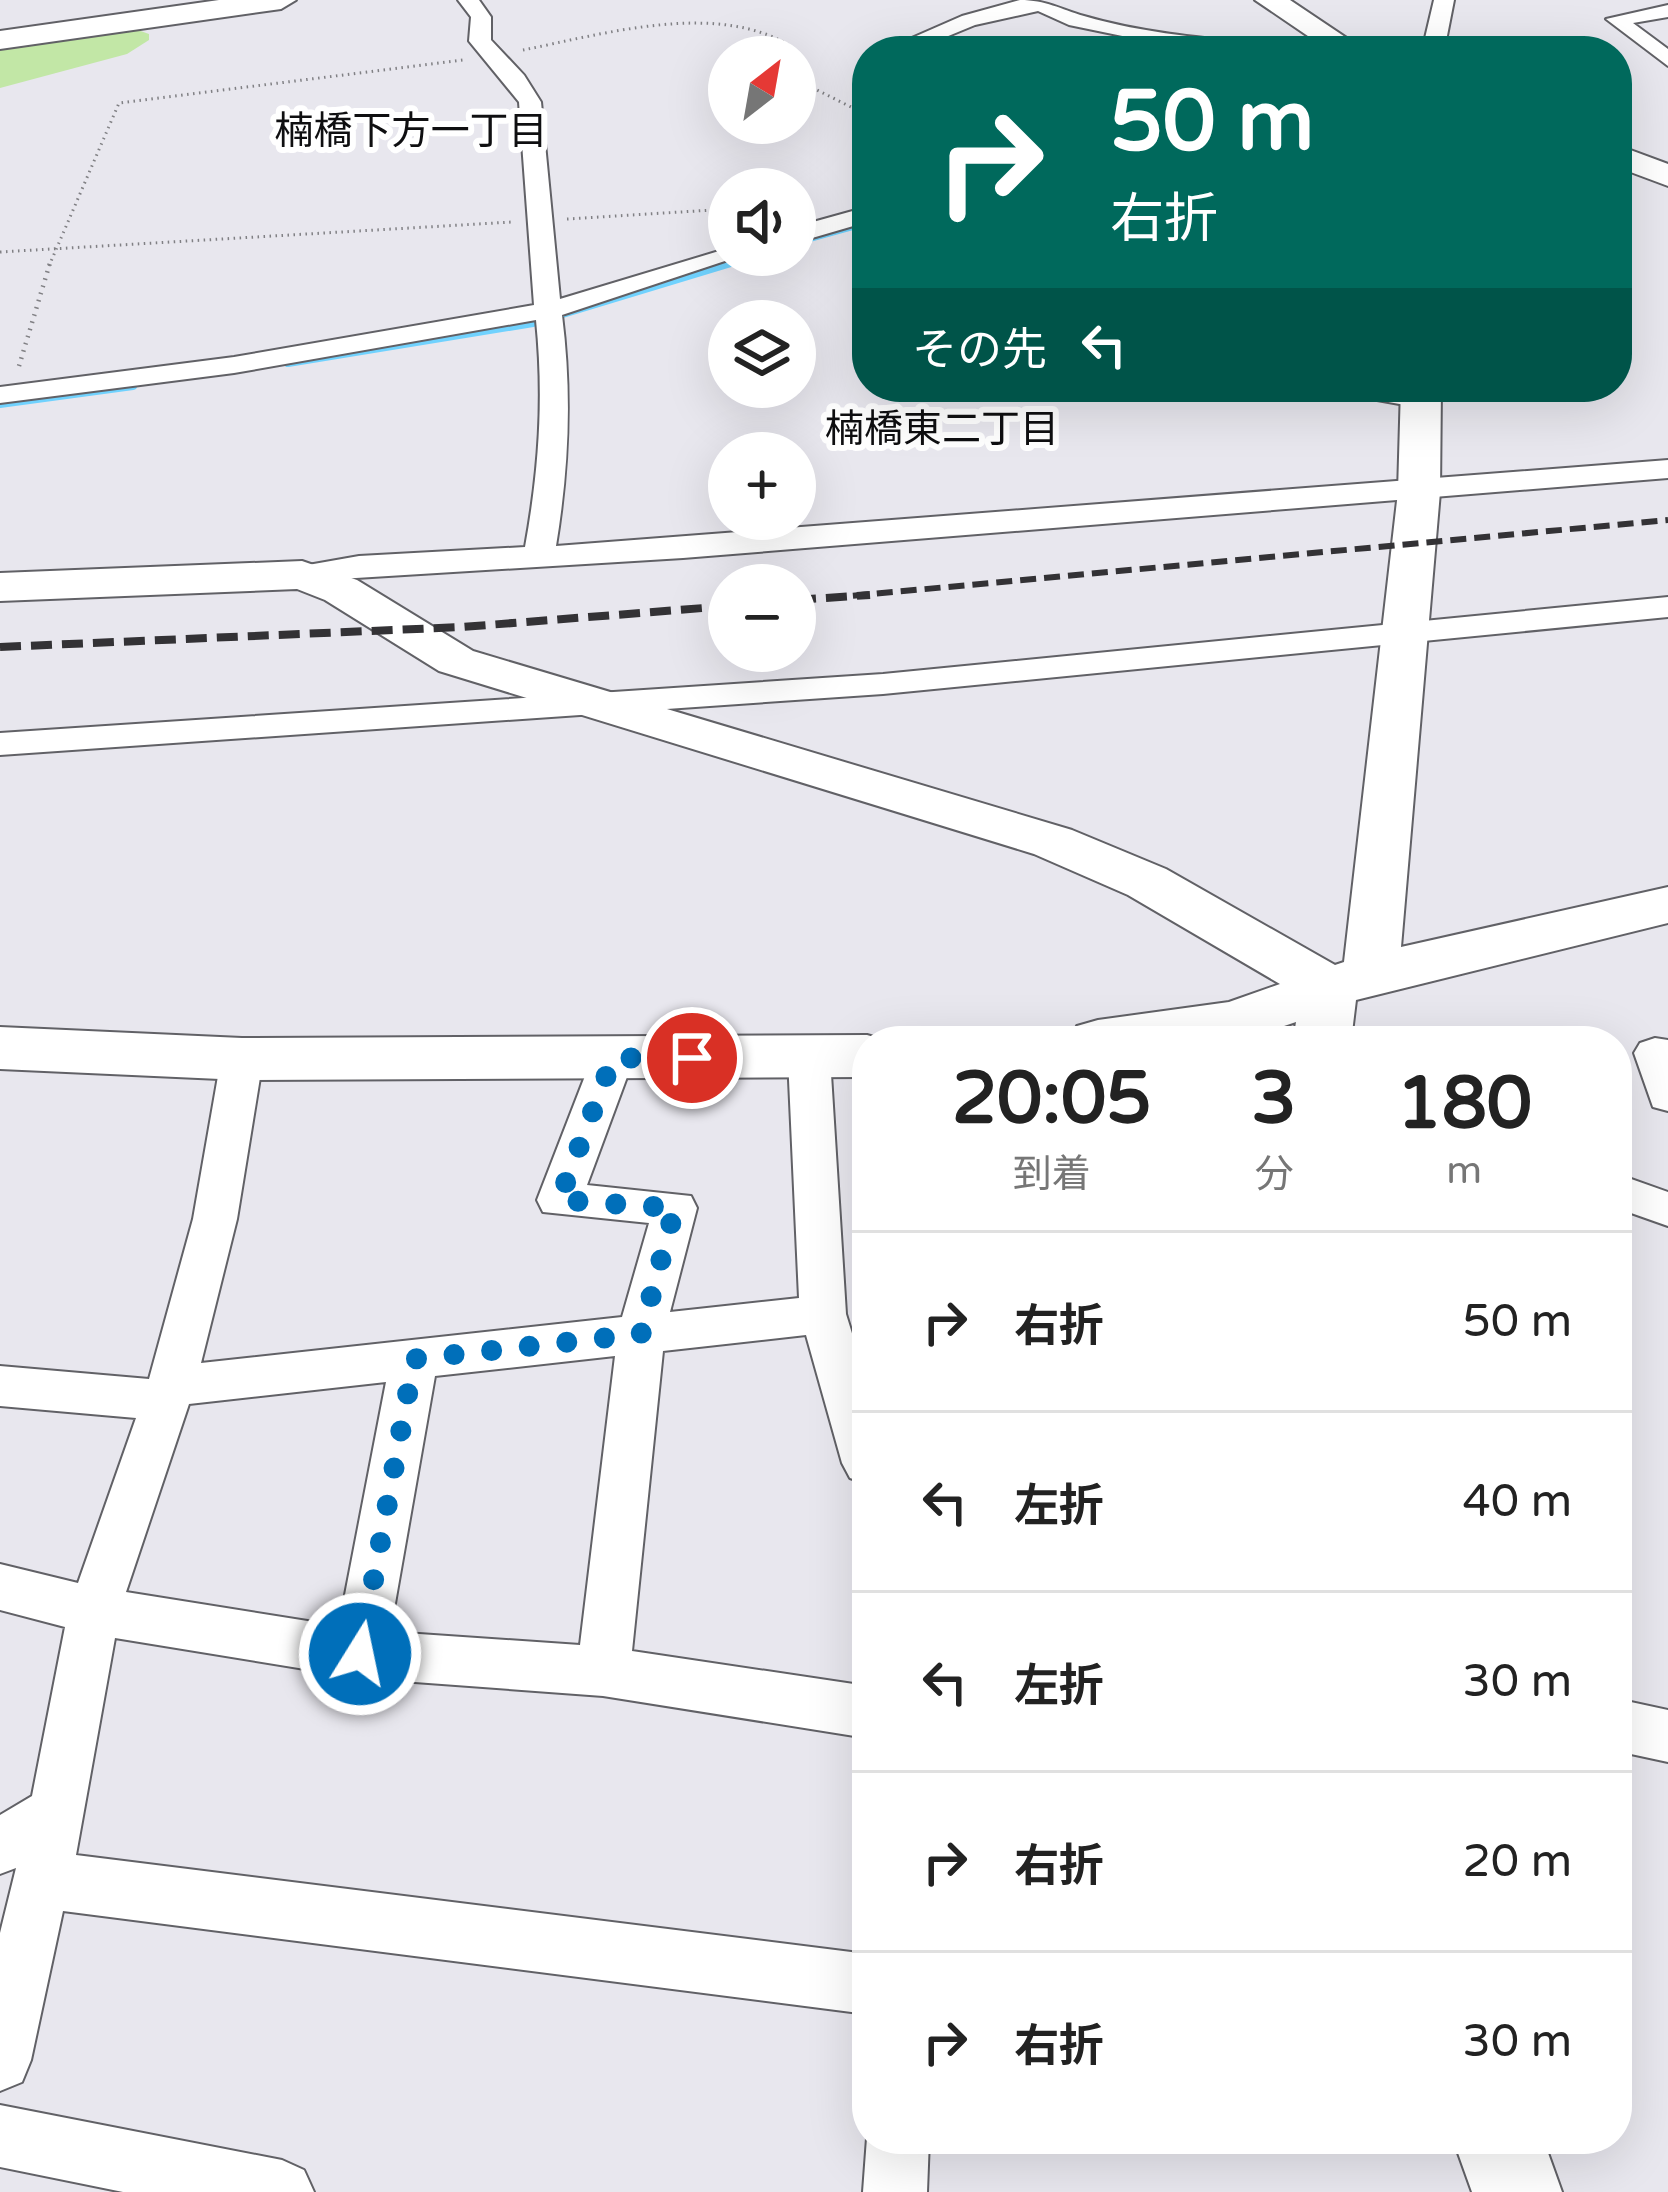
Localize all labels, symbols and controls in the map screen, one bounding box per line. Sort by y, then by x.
north arrow [708,36,816,144]
map controls [708,36,816,672]
text: 50 m [1110,72,1314,173]
icon: right [912,84,1068,240]
district label: 楠橋下方一丁目 [274,108,548,155]
button: sound [708,168,816,276]
text: 右折 [1110,187,1218,252]
button: layers [708,300,816,408]
icon: left [1071,312,1137,378]
text: その先 [912,324,1047,378]
district label: 楠橋東二丁目 [825,406,1059,453]
button: + [708,432,816,540]
button: − [708,564,816,672]
pin [641,1007,743,1109]
icon: arrive [659,1025,725,1091]
text: 20:05 [952,1056,1151,1143]
text: 3 [1251,1056,1297,1143]
text: 180 [1396,1061,1532,1148]
text: m [1446,1147,1482,1194]
text: 到着 [1013,1151,1091,1198]
text: 分 [1254,1151,1293,1198]
icon: right [912,1289,978,1355]
text: 50 m [1462,1295,1572,1349]
text: 右折 [1014,1300,1104,1354]
icon: left [912,1469,978,1535]
text: 40 m [1462,1475,1572,1529]
text: 左折 [1014,1480,1104,1534]
position arrow [297,1591,423,1717]
icon: left [912,1649,978,1715]
text: 30 m [1462,1655,1572,1709]
text: 左折 [1014,1660,1104,1714]
icon: right [912,1829,978,1895]
text: 20 m [1462,1835,1572,1889]
text: 右折 [1014,1840,1104,1894]
icon: right [912,2009,978,2075]
text: 30 m [1462,2015,1572,2069]
text: 右折 [1014,2020,1104,2074]

